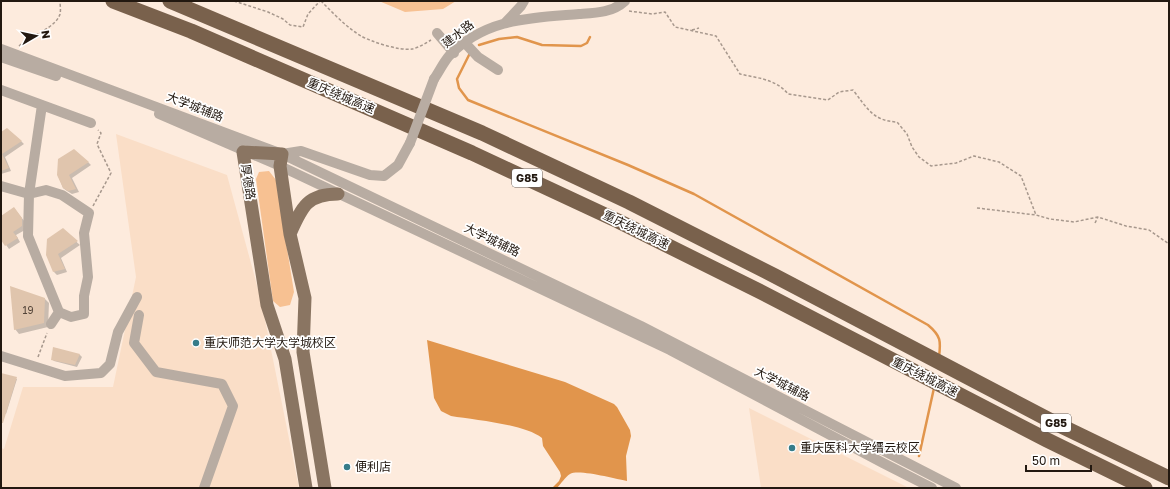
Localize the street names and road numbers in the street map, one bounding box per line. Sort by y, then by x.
street label: 建水路 [439,17,476,51]
street label: 重庆绕城高速 [305,75,377,117]
street label: 大学城辅路 [164,89,226,124]
street label: 厚德路 [238,163,259,201]
road number: G85 [512,169,542,187]
street label: 重庆绕城高速 [601,207,672,252]
street label: 大学城辅路 [462,220,522,259]
street label: 重庆绕城高速 [890,354,961,400]
street label: 大学城辅路 [752,363,812,404]
road number: G85 [1041,414,1071,432]

